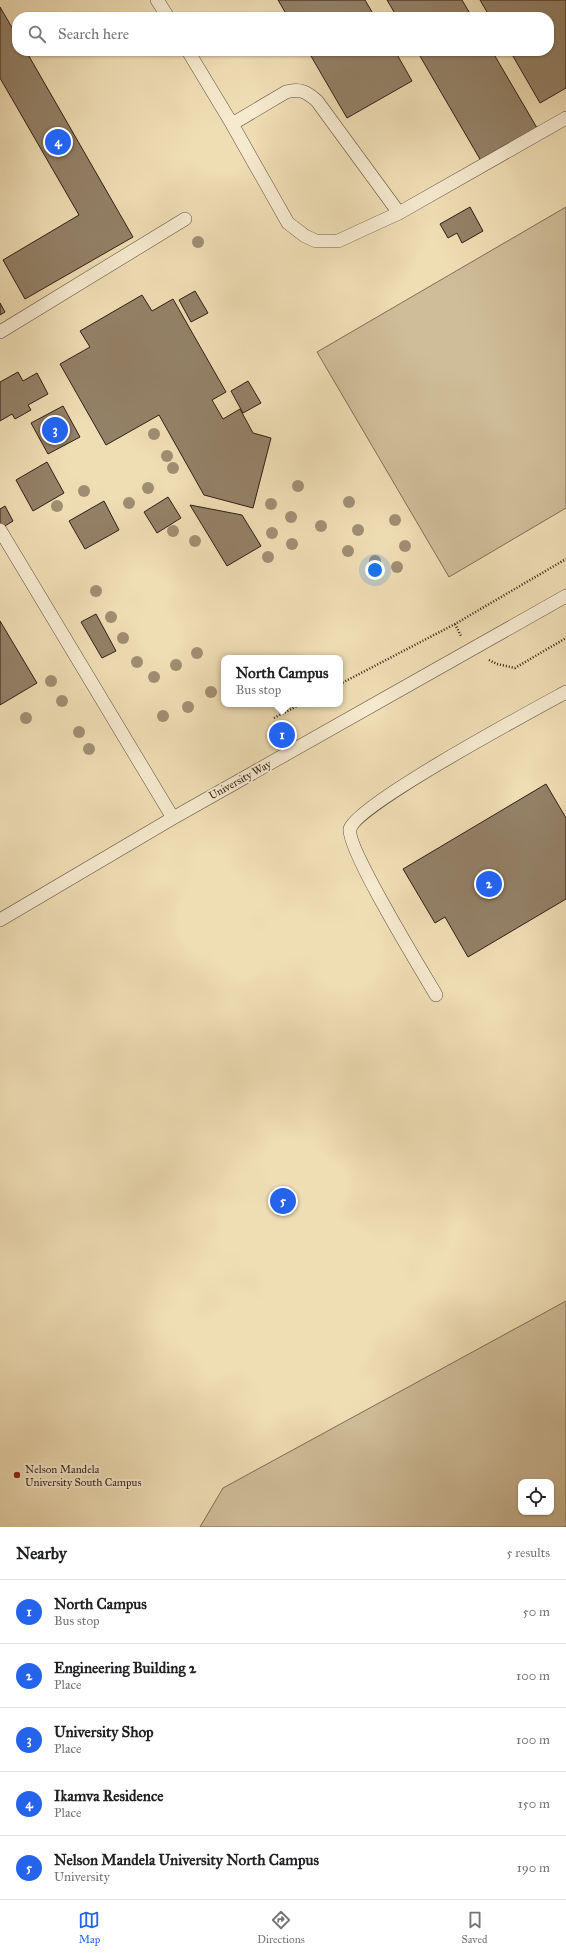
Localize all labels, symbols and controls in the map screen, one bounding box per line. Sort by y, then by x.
search box [12,12,554,56]
icon: search [26,23,48,45]
text: Search here [58,25,129,43]
pin: 4 [45,127,71,157]
pin: 3 [42,415,68,445]
your location [365,560,385,580]
popup [221,655,343,707]
text: North Campus [236,664,328,682]
text: Bus stop [236,682,281,698]
pin: 1 [269,720,295,750]
street label: University Way [207,757,274,802]
pin: 2 [476,869,502,899]
pin: 5 [270,1186,296,1216]
place label: Nelson Mandela University South Campus [25,1463,142,1489]
marker: Nelson Mandela University South Campus [12,1470,22,1480]
map controls [518,1479,554,1515]
button: locate [518,1479,554,1515]
text: Nearby [16,1543,67,1564]
text: 5 results [506,1545,550,1561]
text: North Campus [54,1595,147,1613]
text: 1 [26,1604,32,1620]
text: 50 m [523,1604,550,1620]
text: Bus stop [54,1613,100,1629]
text: Engineering Building 2 [54,1659,196,1677]
text: 2 [26,1668,32,1684]
text: 100 m [516,1668,550,1684]
text: Place [54,1677,81,1693]
text: University Shop [54,1723,154,1741]
text: 3 [26,1732,32,1748]
text: 100 m [516,1732,550,1748]
text: Place [54,1741,81,1757]
text: Ikamva Residence [54,1787,164,1805]
text: 4 [25,1796,33,1812]
text: 150 m [518,1796,550,1812]
text: Place [54,1805,81,1821]
text: Nelson Mandela University North Campus [54,1851,319,1869]
text: 5 [26,1860,32,1876]
text: 190 m [517,1860,550,1876]
text: University [54,1869,110,1885]
tab: Map [78,1909,100,1946]
tab: Directions [257,1909,305,1946]
tab: Saved [461,1909,488,1946]

